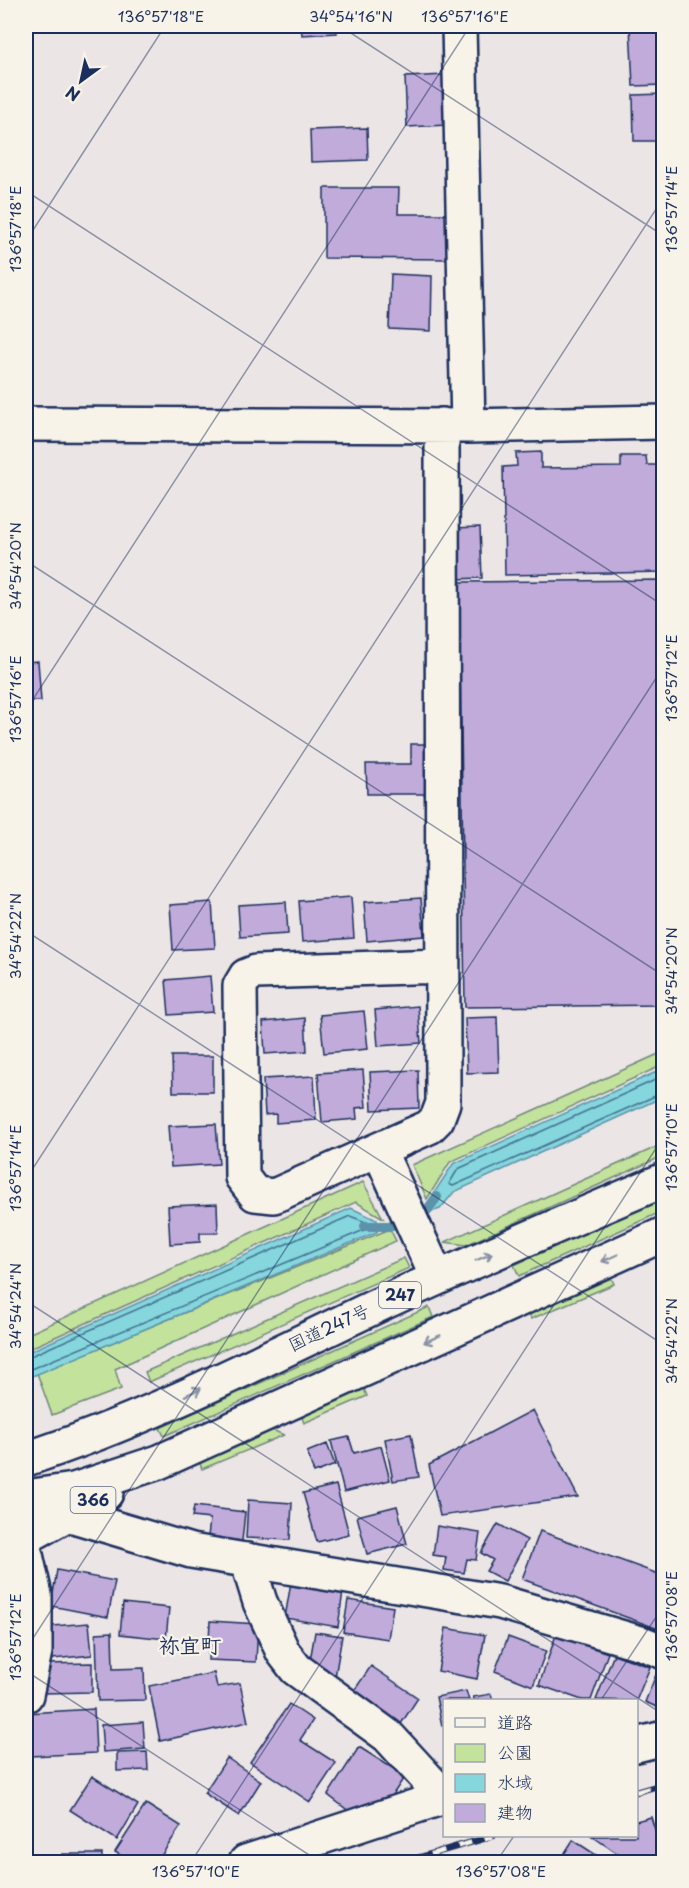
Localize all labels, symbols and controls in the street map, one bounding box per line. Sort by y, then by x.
text: 136°57'18"E [118,4,204,27]
text: 34°54'16"N [309,4,393,27]
text: 136°57'16"E [421,4,509,27]
north arrow [51,51,111,111]
text: N [60,81,84,108]
text: 136°57'14"E [659,166,682,252]
text: 136°57'18"E [3,186,26,272]
text: 34°54'20"N [3,522,26,610]
text: 136°57'12"E [659,634,682,722]
text: 136°57'16"E [3,655,26,743]
text: 34°54'22"N [3,893,26,979]
text: 34°54'20"N [659,927,682,1015]
text: 136°57'10"E [659,1103,682,1191]
text: 136°57'14"E [3,1125,26,1211]
one-way arrow [475,1251,493,1262]
one-way arrow [602,1253,620,1265]
text: 34°54'24"N [3,1263,26,1349]
road number: 247 [379,1282,421,1308]
street label: 国道247号 [283,1296,374,1357]
text: 34°54'22"N [659,1298,682,1384]
one-way arrow [424,1333,442,1345]
one-way arrow [184,1386,202,1398]
road number: 366 [70,1487,116,1513]
text: 136°57'08"E [659,1571,682,1661]
text: 136°57'12"E [3,1593,26,1681]
district label: 祢宜町 [159,1628,222,1660]
legend [443,1699,638,1837]
text: 道路 [497,1708,533,1735]
text: 公園 [497,1738,533,1765]
text: 水域 [497,1768,533,1795]
text: 建物 [497,1798,533,1825]
text: 136°57'10"E [152,1859,240,1882]
text: 136°57'08"E [456,1859,546,1882]

